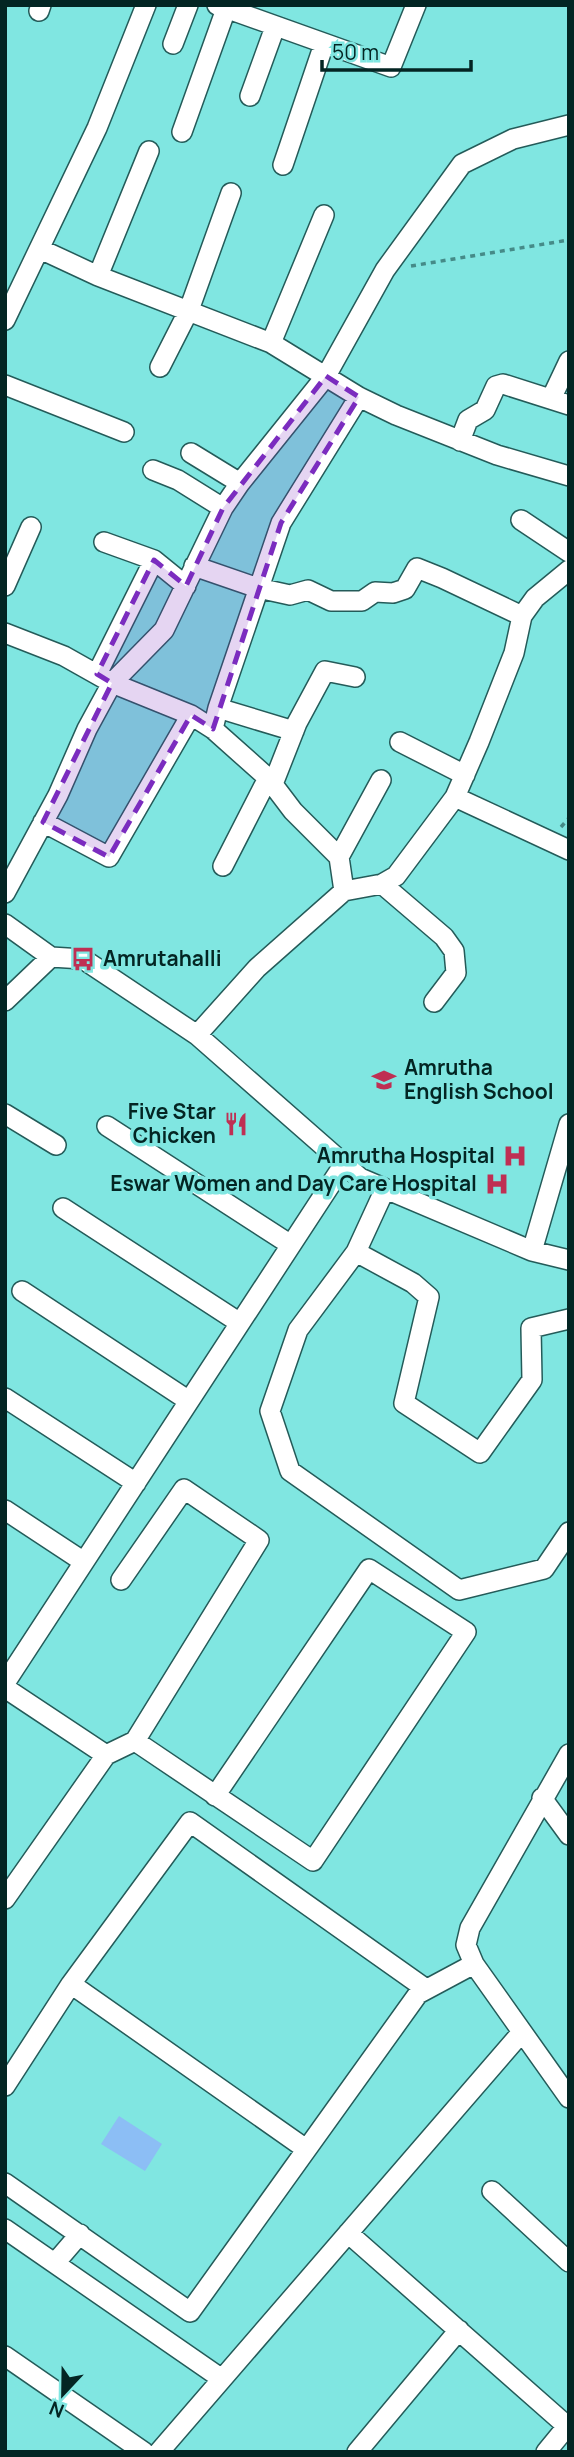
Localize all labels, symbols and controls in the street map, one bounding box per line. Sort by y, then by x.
scale bar [322,28,471,72]
text: 50 m [332,38,379,66]
place label: Amrutahalli [103,944,222,972]
bus stop icon: Amrutahalli [69,945,97,973]
place label: Amrutha English School [404,1053,554,1105]
school or university icon: Amrutha English School [370,1066,398,1094]
place label: Five Star Chicken [128,1097,216,1149]
restaurant icon: Five Star Chicken [222,1110,250,1138]
place label: Amrutha Hospital [317,1141,495,1169]
hospital icon: Amrutha Hospital [501,1142,529,1170]
place label: Eswar Women and Day Care Hospital [110,1169,477,1197]
hospital icon: Eswar Women and Day Care Hospital [483,1170,511,1198]
north arrow [28,2359,98,2429]
text: N [45,2395,68,2424]

